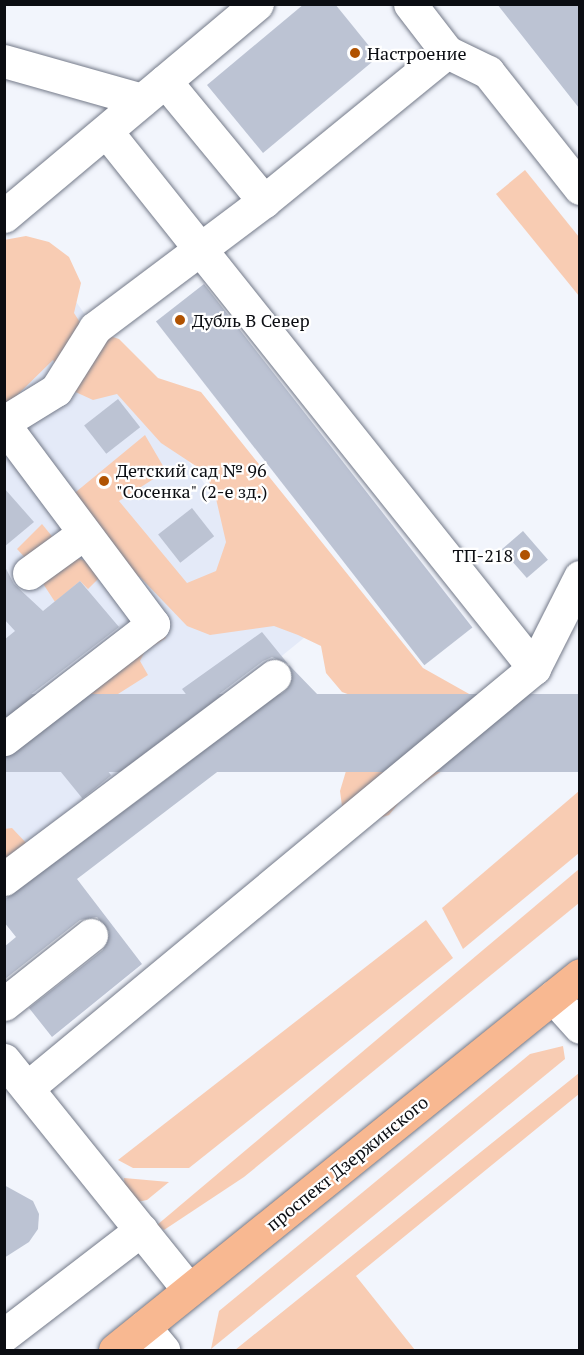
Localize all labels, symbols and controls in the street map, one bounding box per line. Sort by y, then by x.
place label: Настроение [367,42,467,64]
marker: Настроение [348,46,362,60]
place label: Дубль В Север [192,309,310,331]
marker: Дубль В Север [173,313,187,327]
place label: Детский сад № 96 "Сосенка" (2-е зд.) [116,460,268,502]
marker: Детский сад № 96 "Сосенка" (2-е зд.) [97,474,111,488]
place label: ТП-218 [453,544,513,566]
marker: ТП-218 [518,548,532,562]
street label: проспект Дзержинского [261,1091,433,1235]

